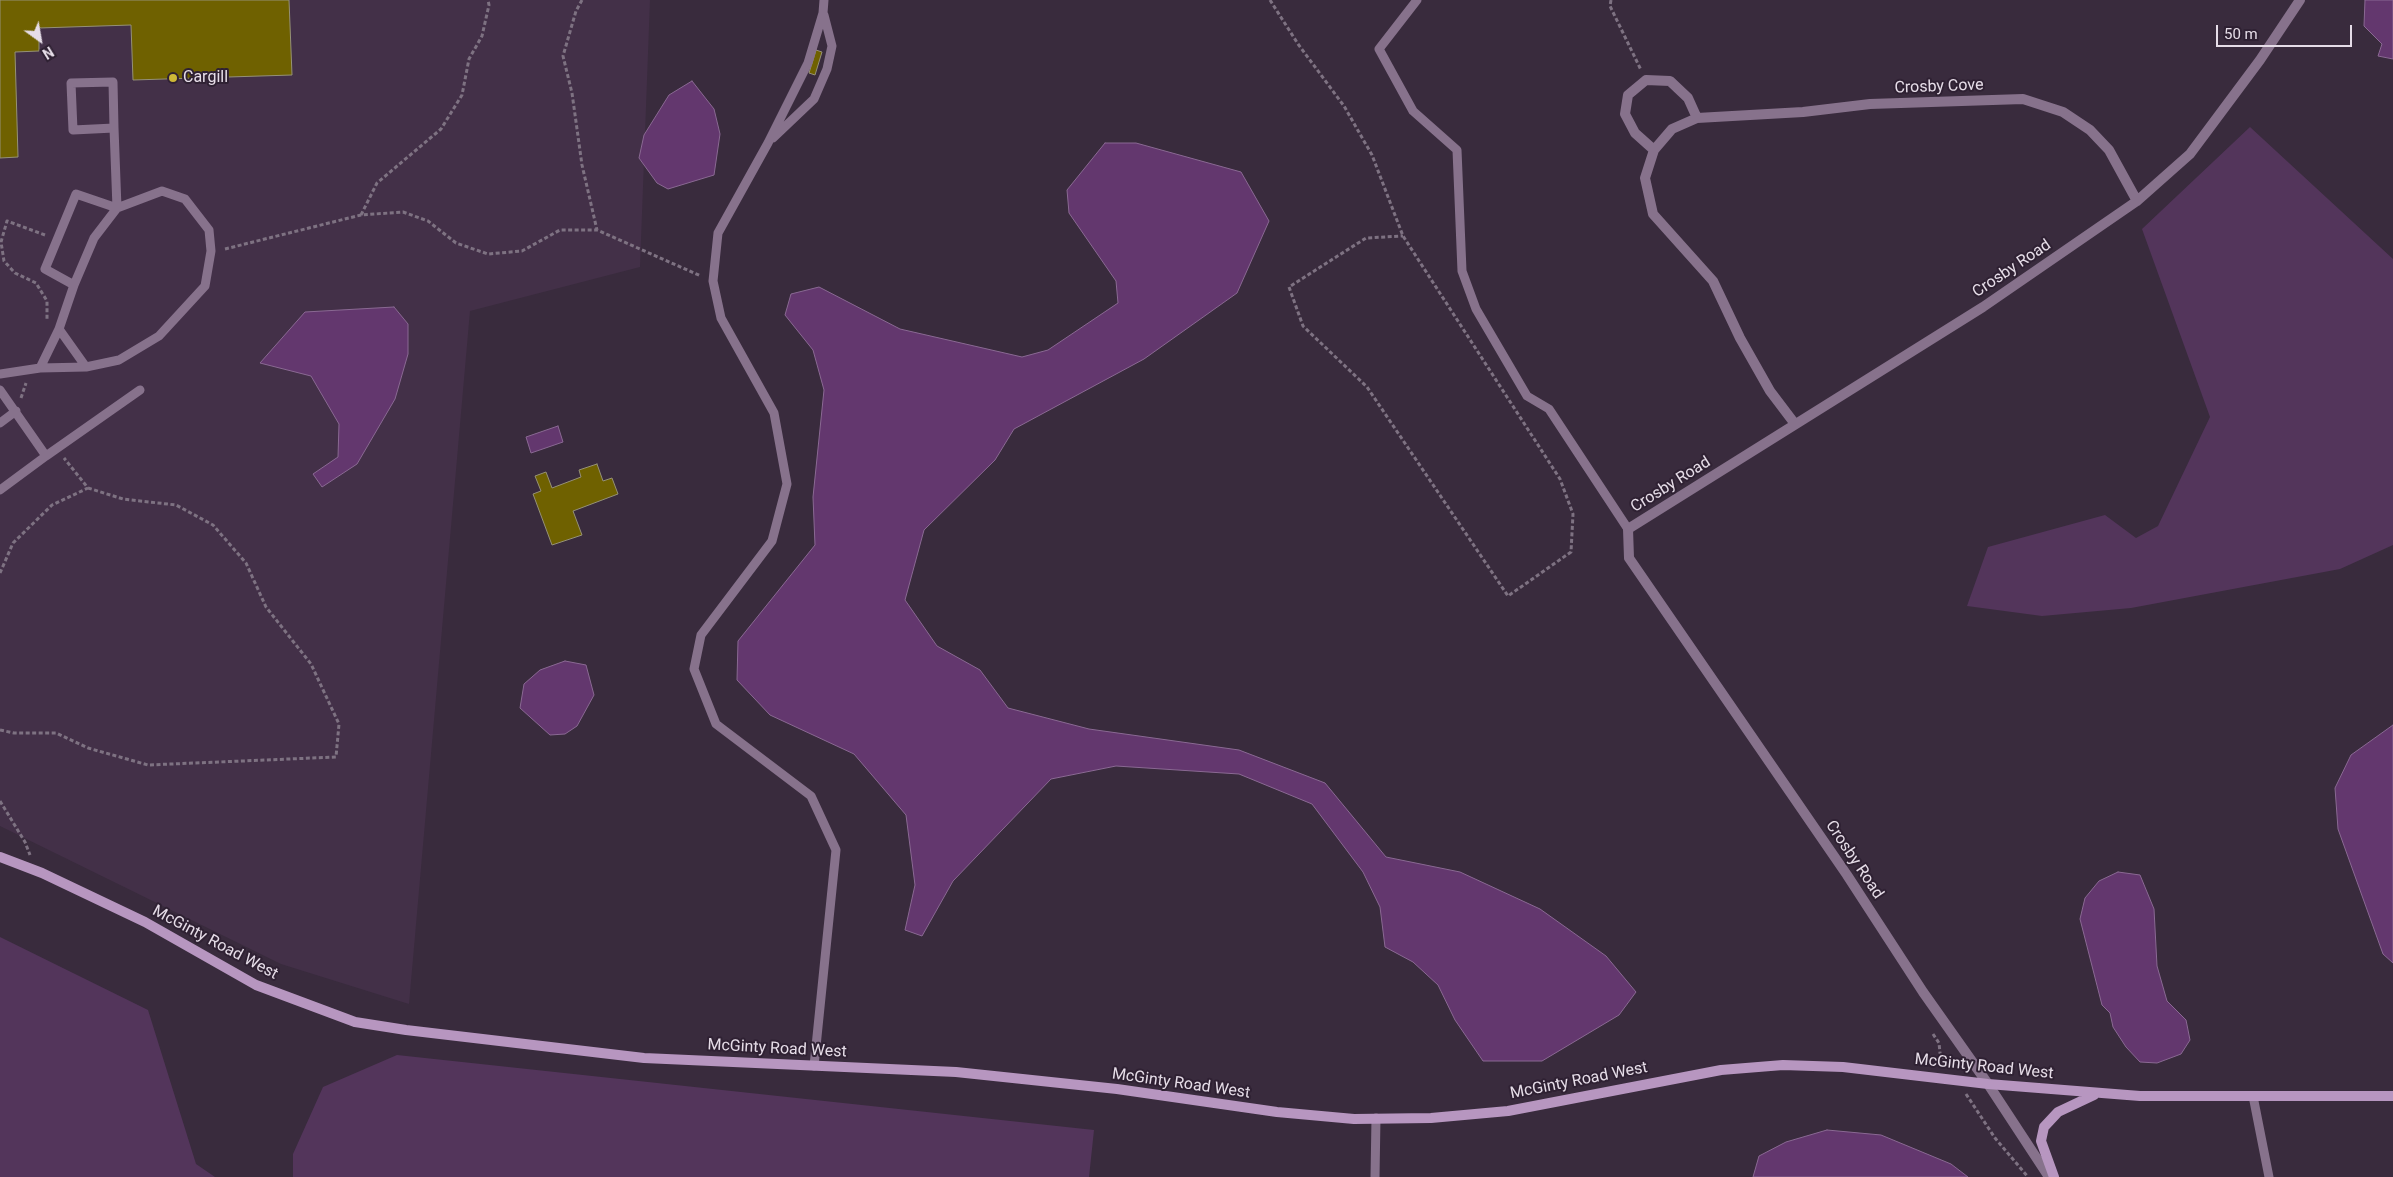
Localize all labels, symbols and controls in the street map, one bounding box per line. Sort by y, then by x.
north arrow [15,15,65,65]
scale bar [2218,15,2354,47]
text: 50 m [2224,25,2258,43]
text: N [40,43,56,62]
place label: Cargill [183,68,228,88]
marker: Cargill [167,72,179,84]
street label: Crosby Cove [1894,76,1984,98]
street label: Crosby Road [1969,236,2055,302]
street label: Crosby Road [1628,453,1714,517]
street label: Crosby Road [1821,817,1887,903]
street label: McGinty Road West [149,902,281,984]
street label: McGinty Road West [707,1036,847,1062]
street label: McGinty Road West [1914,1050,2054,1084]
street label: McGinty Road West [1509,1058,1649,1104]
street label: McGinty Road West [1111,1065,1251,1103]

